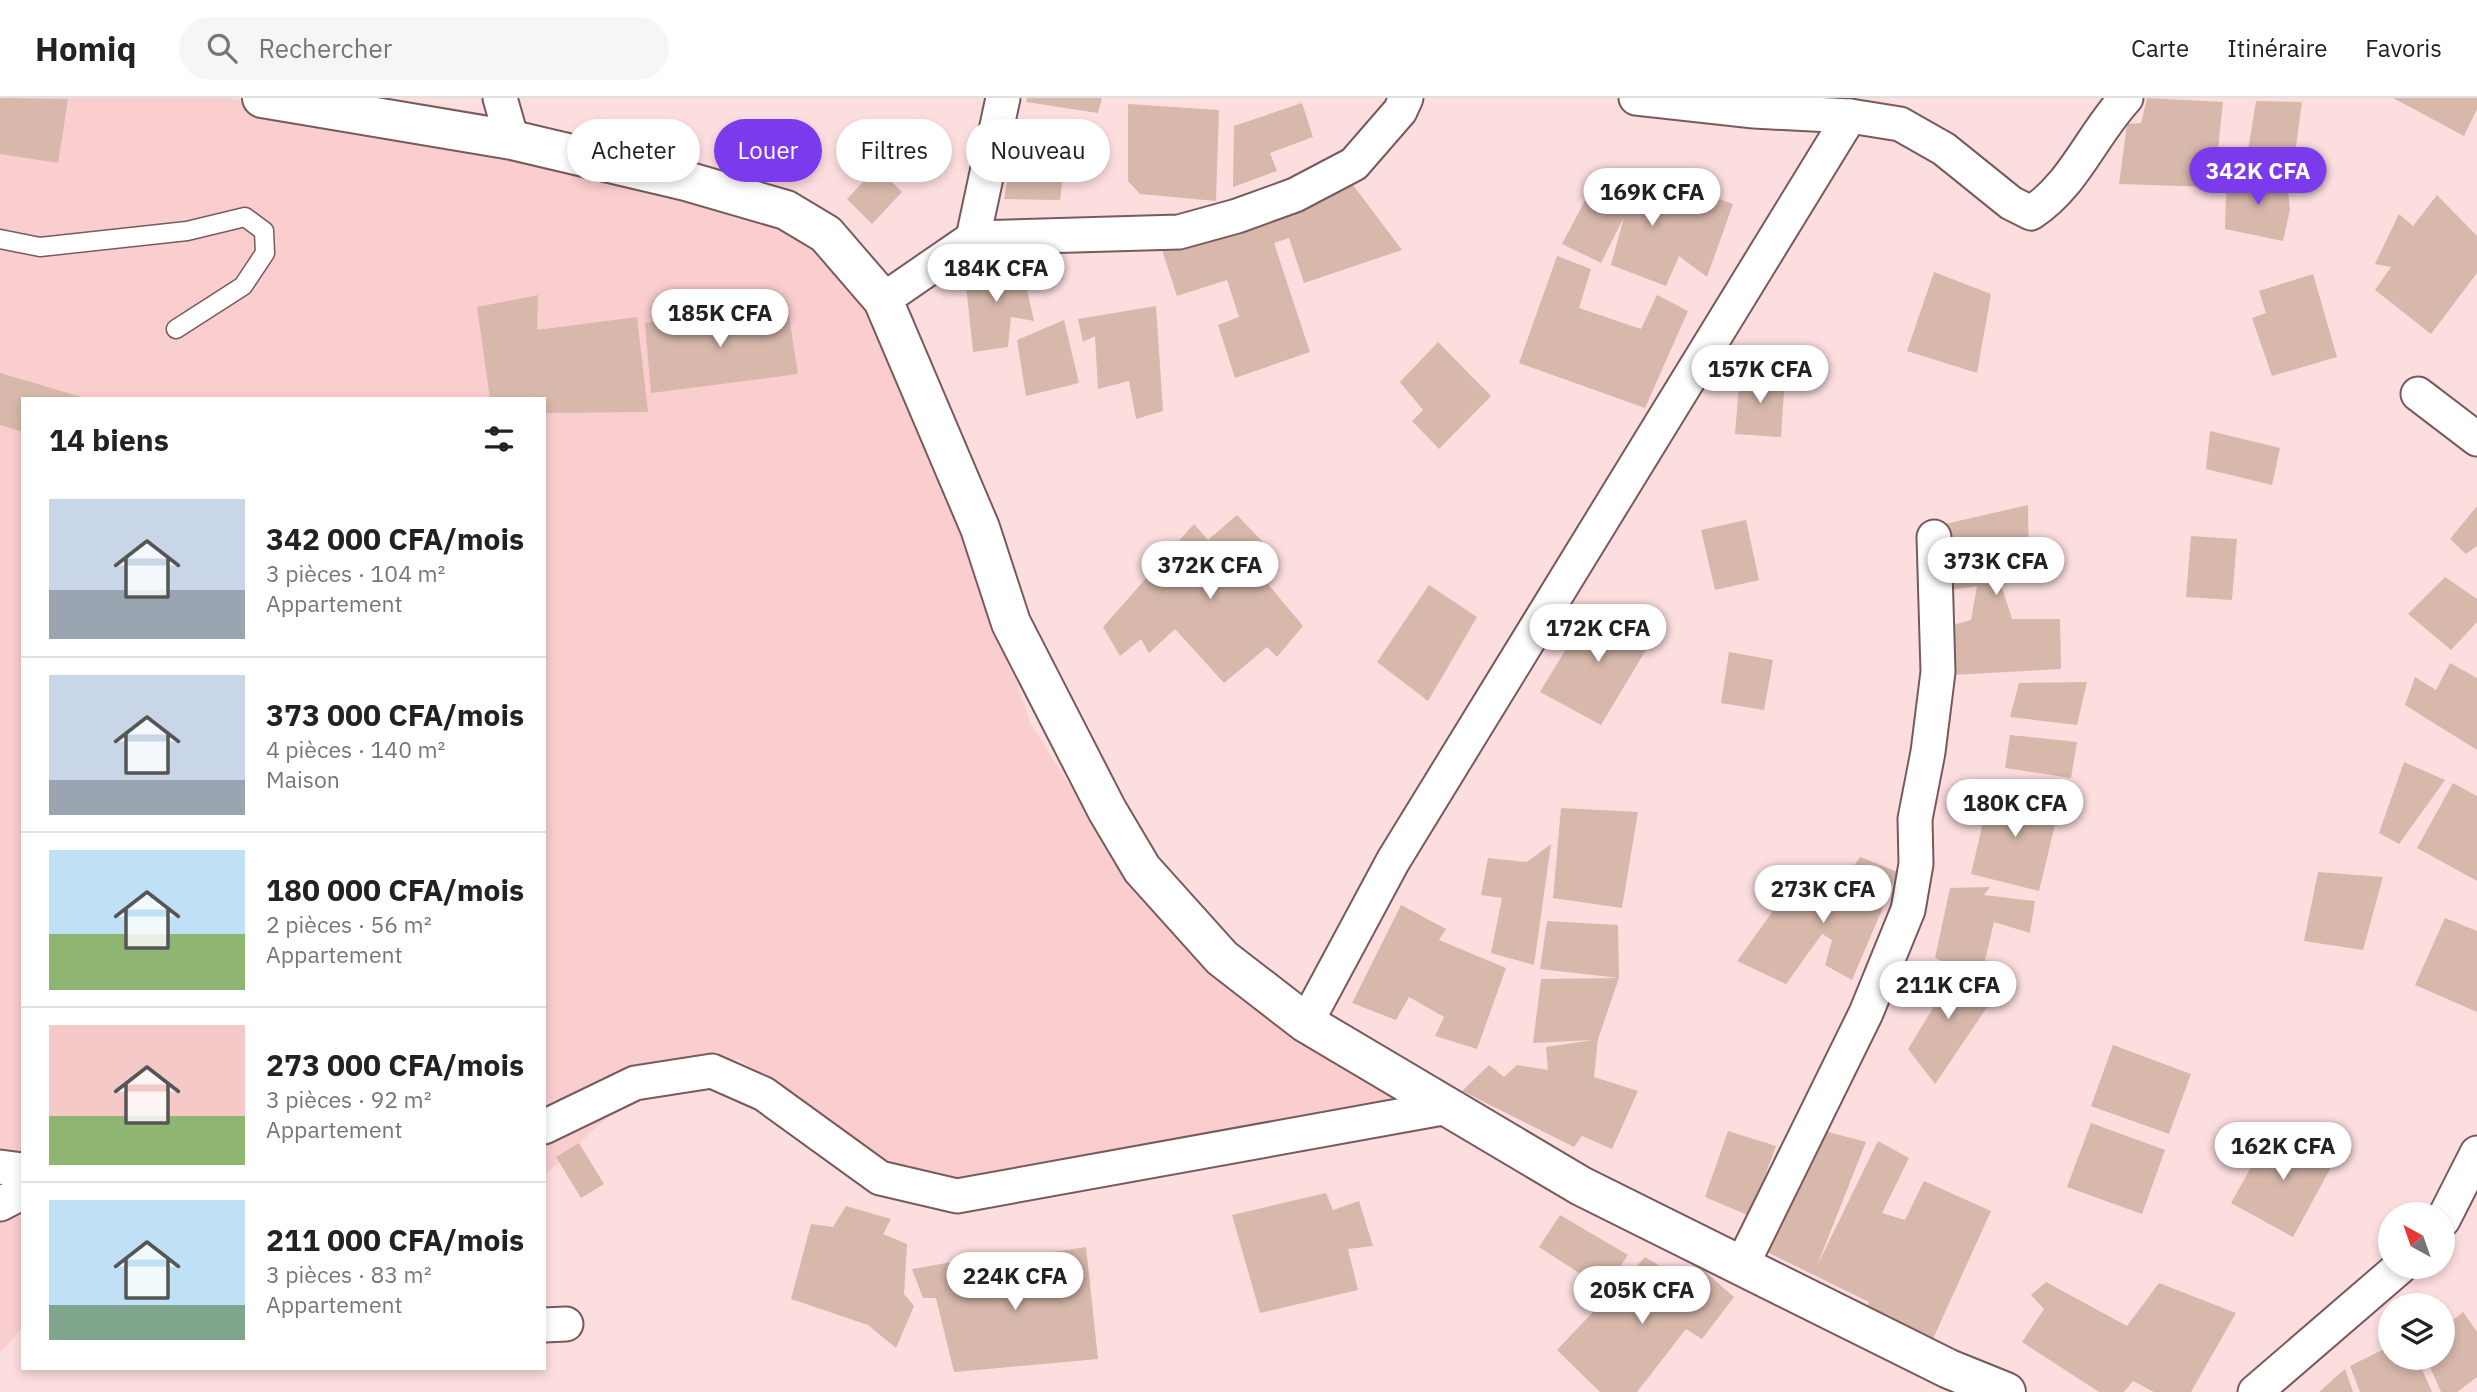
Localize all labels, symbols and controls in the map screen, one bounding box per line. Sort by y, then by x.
search box [179,17,669,80]
text: Homiq [35,27,137,70]
icon: search [203,29,241,67]
text: Rechercher [259,31,392,65]
text: Carte [2131,32,2189,64]
text: Itinéraire [2227,32,2327,64]
text: Favoris [2365,32,2442,64]
chip: Acheter [567,119,700,182]
chip: Louer [714,119,822,182]
chip: Filtres [836,119,952,182]
chip: Nouveau [966,119,1110,182]
pin: 342K CFA [2186,148,2330,207]
text: 342K CFA [2205,155,2311,185]
pin: 169K CFA [1580,169,1724,228]
text: 169K CFA [1599,176,1705,206]
pin: 184K CFA [924,244,1068,304]
text: 184K CFA [943,252,1049,282]
pin: 185K CFA [648,289,792,349]
text: 185K CFA [667,297,773,327]
pin: 157K CFA [1688,345,1832,405]
text: 157K CFA [1707,353,1813,383]
text: 14 biens [49,420,169,459]
icon: filters [480,420,518,458]
text: 342 000 CFA/mois [266,519,524,558]
icon: home [105,527,189,611]
pin: 373K CFA [1924,538,2068,597]
pin: 372K CFA [1138,542,1282,601]
text: 373K CFA [1943,545,2049,575]
text: 372K CFA [1157,549,1263,579]
text: 3 pièces · 104 m² [266,558,445,588]
text: Appartement [266,588,403,618]
pin: 172K CFA [1526,604,1670,664]
text: 172K CFA [1545,612,1651,642]
text: 373 000 CFA/mois [266,695,524,734]
icon: home [105,703,189,787]
text: 4 pièces · 140 m² [266,734,445,764]
text: Maison [266,764,340,794]
pin: 180K CFA [1943,780,2087,839]
text: 180K CFA [1962,787,2068,817]
pin: 273K CFA [1751,866,1895,925]
text: 180 000 CFA/mois [266,870,524,909]
text: 273K CFA [1770,873,1876,903]
icon: home [105,878,189,962]
text: 2 pièces · 56 m² [266,909,432,939]
text: Appartement [266,939,403,969]
pin: 211K CFA [1876,962,2020,1021]
text: 211K CFA [1895,969,2001,999]
text: 273 000 CFA/mois [266,1045,524,1084]
icon: home [105,1053,189,1137]
text: 3 pièces · 92 m² [266,1084,432,1114]
text: Appartement [266,1114,403,1144]
pin: 162K CFA [2211,1122,2355,1182]
text: 162K CFA [2230,1130,2336,1160]
north arrow [2378,1202,2455,1279]
map controls [2378,1202,2455,1370]
text: 211 000 CFA/mois [266,1220,524,1259]
icon: home [105,1228,189,1312]
pin: 224K CFA [943,1252,1087,1312]
text: 3 pièces · 83 m² [266,1259,432,1289]
text: 224K CFA [962,1260,1068,1290]
pin: 205K CFA [1570,1266,1714,1326]
text: 205K CFA [1589,1274,1695,1304]
text: Appartement [266,1289,403,1319]
button: layers [2378,1293,2455,1370]

